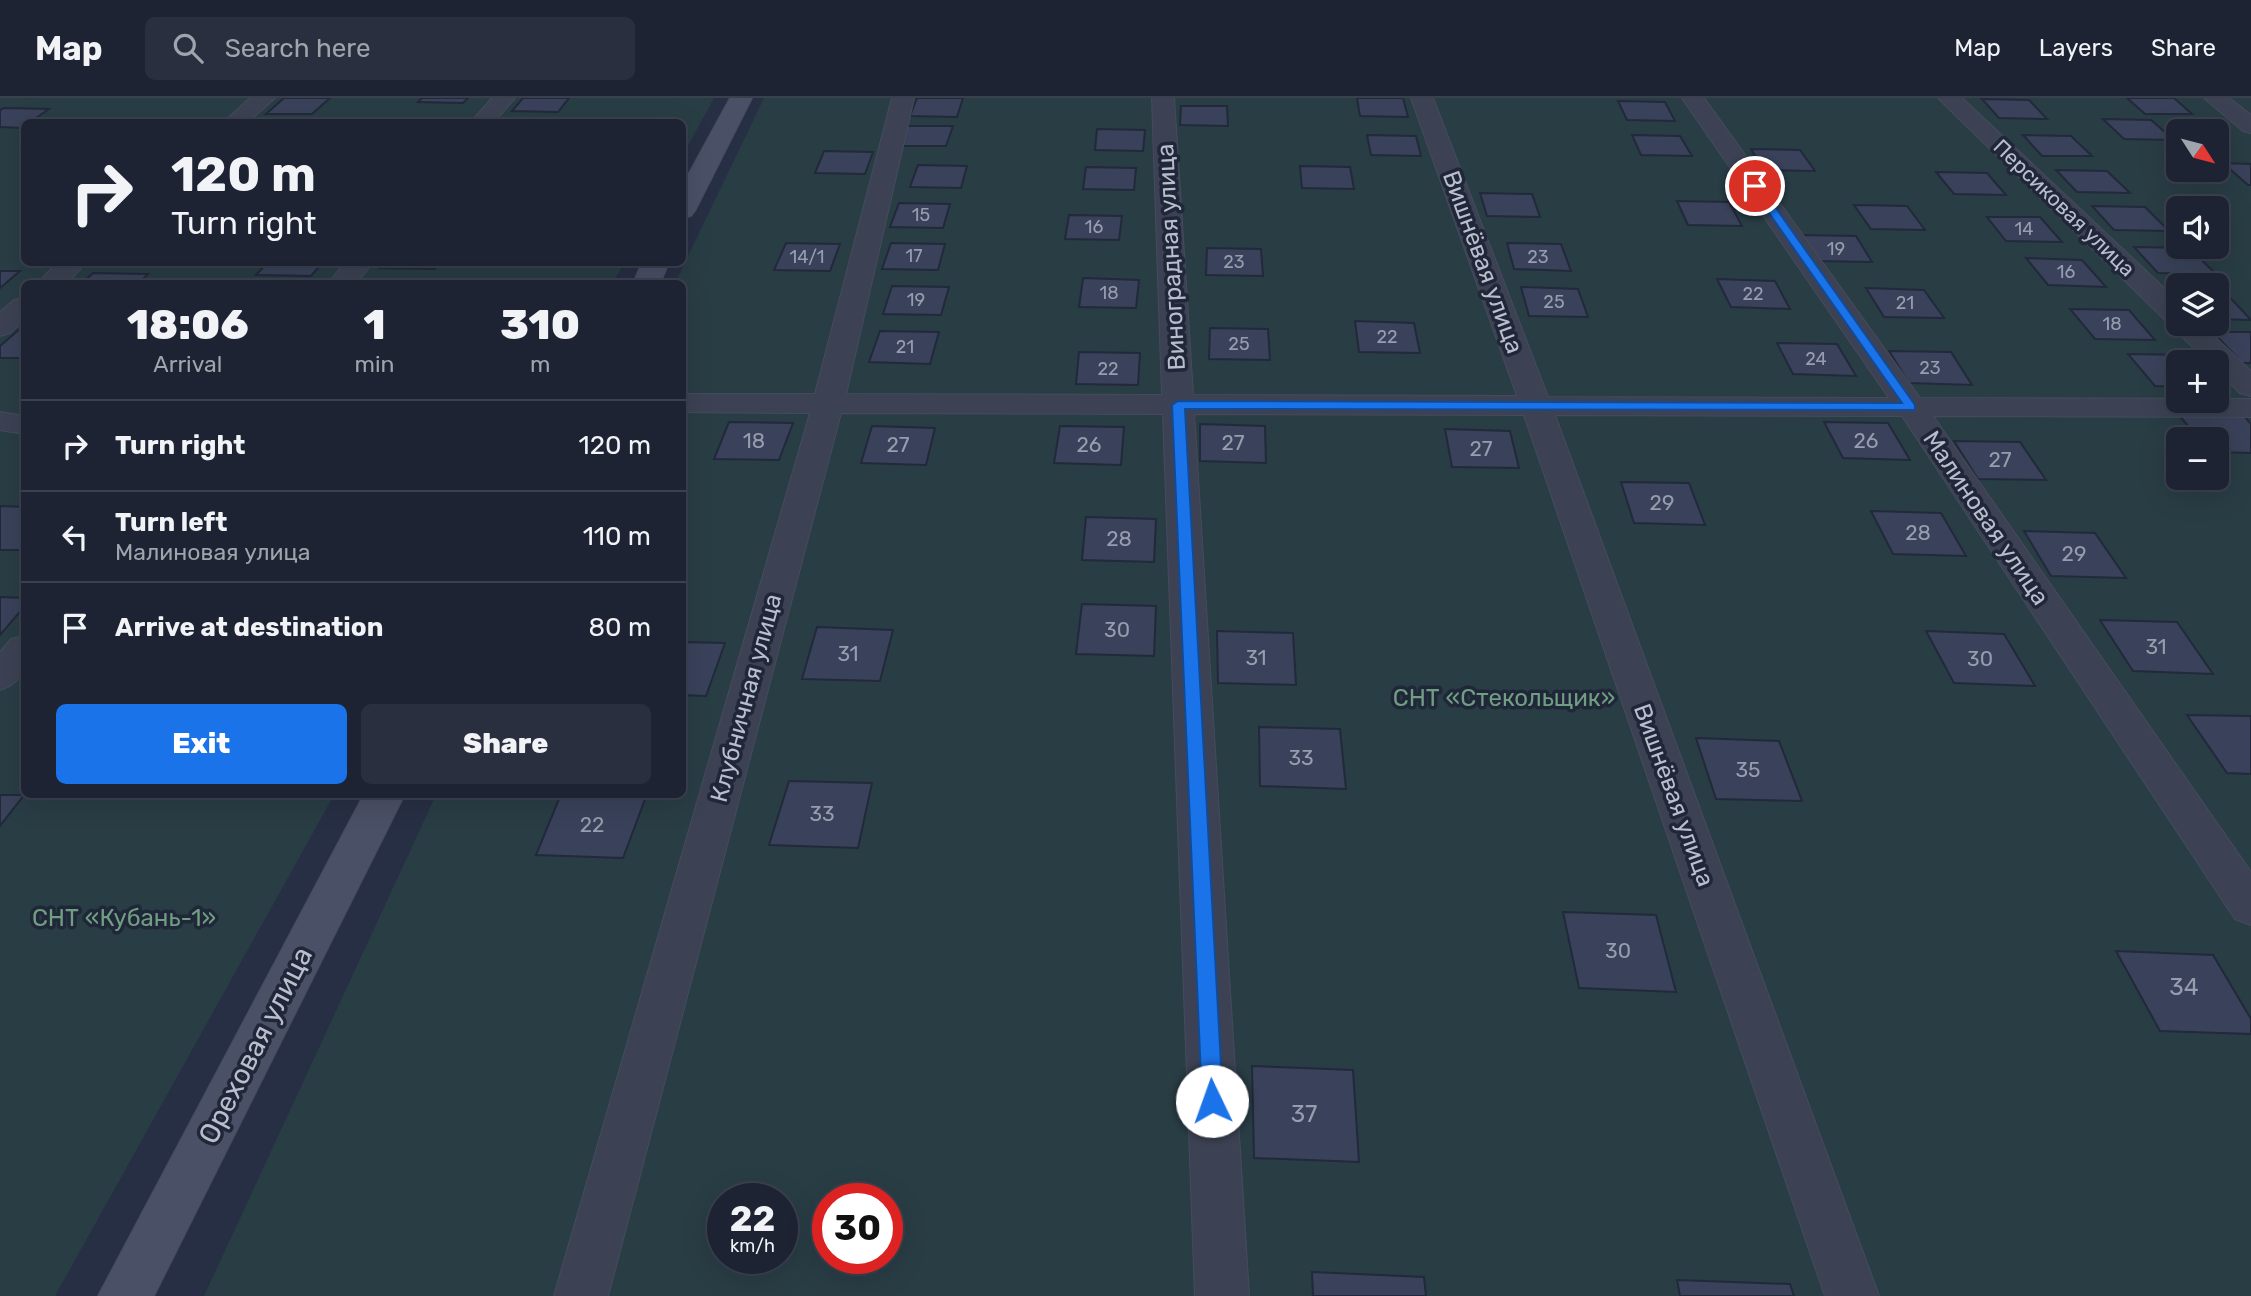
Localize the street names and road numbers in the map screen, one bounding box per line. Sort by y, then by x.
street label: Персиковая улица [1988,134,2140,282]
street label: Виноградная улица [1151,143,1191,371]
street label: Вишнёвая улица [1437,167,1529,357]
street label: Малиновая улица [1917,426,2055,610]
street label: Клубничная улица [705,591,787,805]
street label: Вишнёвая улица [1628,700,1720,890]
street label: Ореховая улица [192,941,319,1149]

